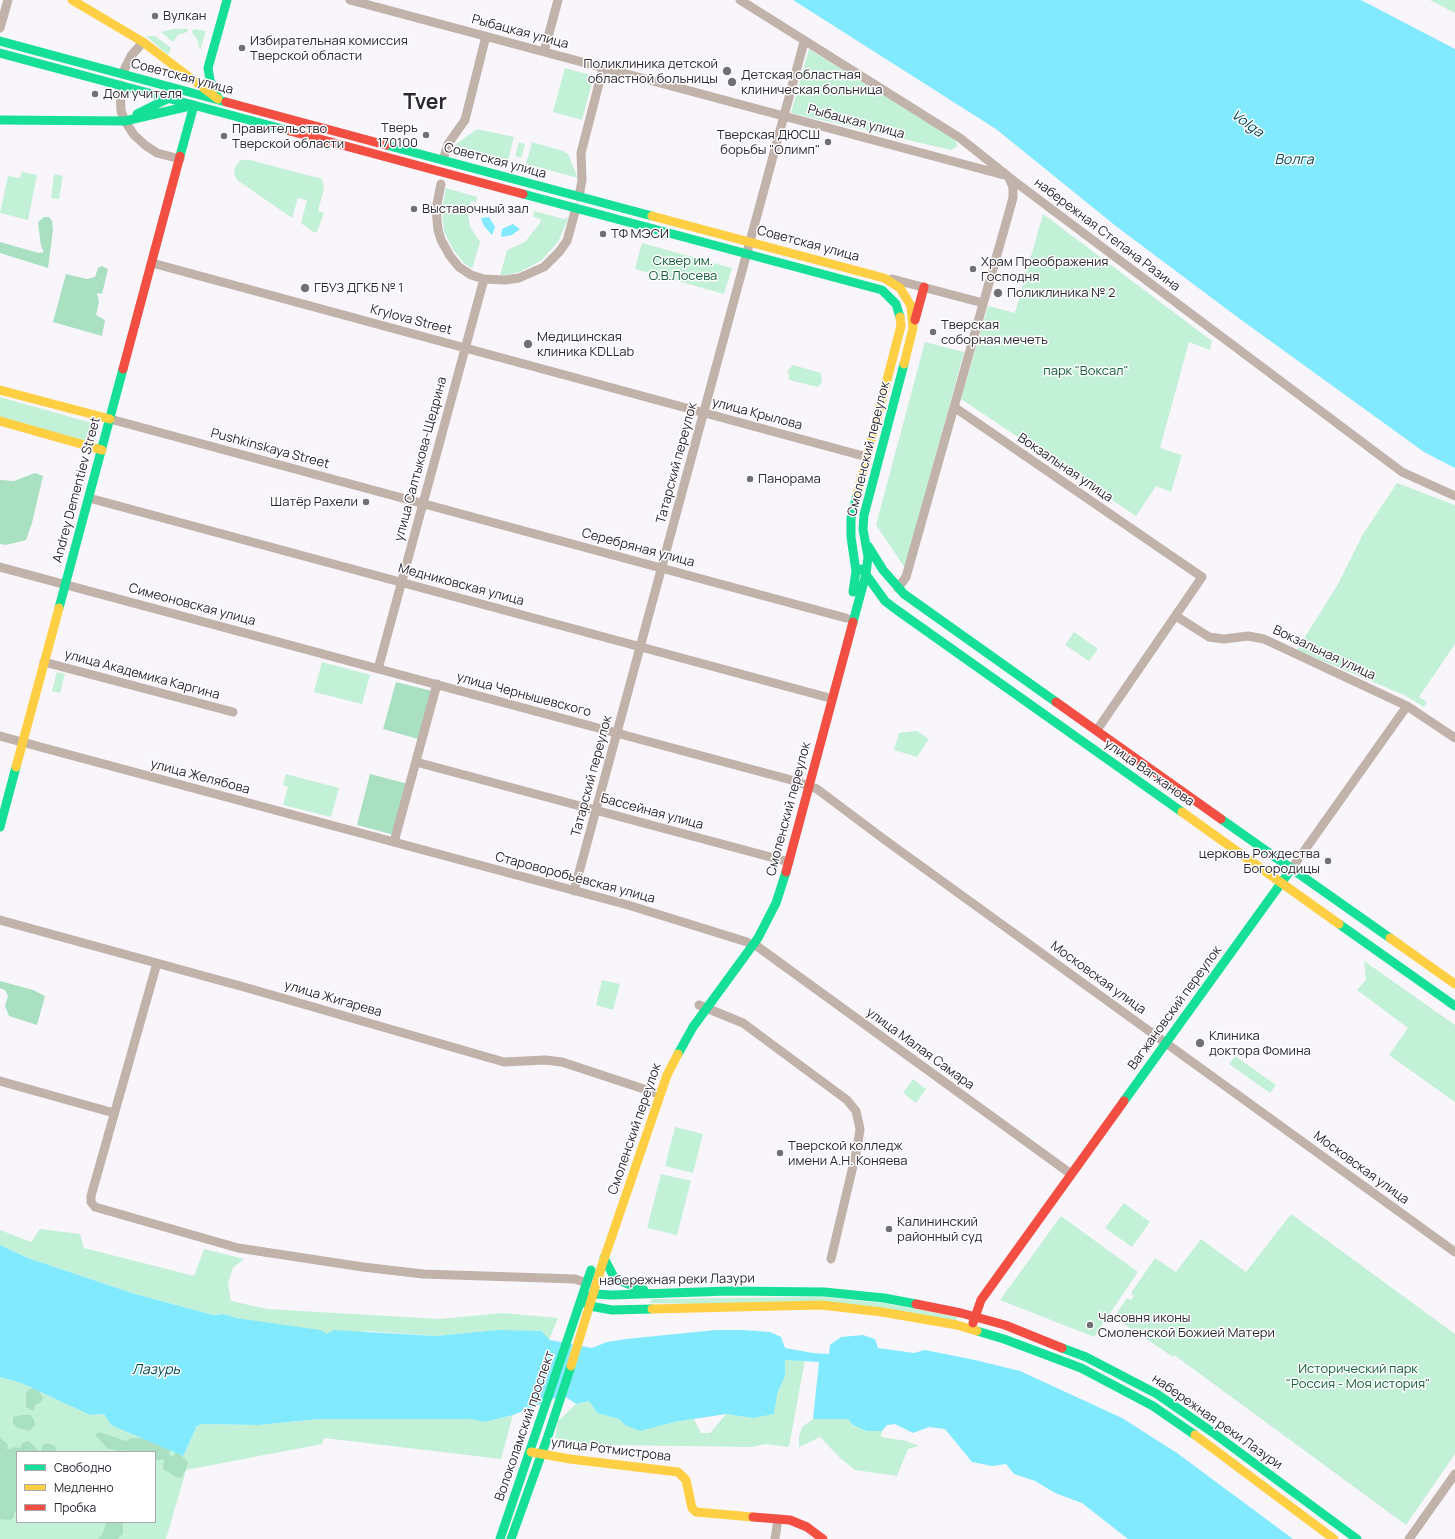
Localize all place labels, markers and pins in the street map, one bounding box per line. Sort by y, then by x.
place label: Вулкан [163,8,206,24]
marker: Вулкан [150,11,160,21]
place label: Избирательная комиcсия Тверской области [250,33,408,64]
marker: Избирательная комиcсия Тверской области [237,43,247,53]
place label: Поликлиника детской областной больницы [584,56,718,87]
marker: Поликлиника детской областной больницы [721,65,733,77]
place label: Детская областная клиническая больница [741,67,882,98]
marker: Детская областная клиническая больница [726,76,738,88]
place label: Дом учителя [103,86,182,102]
marker: Дом учителя [90,89,100,99]
place label: Тверь 170100 [378,120,418,151]
place label: Правительство Тверской области [232,121,344,152]
place label: Тверская ДЮСШ борьбы "Олимп" [717,127,820,158]
marker: Тверь 170100 [421,130,431,140]
marker: Правительство Тверской области [219,131,229,141]
marker: Тверская ДЮСШ борьбы "Олимп" [823,137,833,147]
place label: Выставочный зал [422,201,529,217]
marker: Выставочный зал [409,204,419,214]
place label: ТФ МЭСИ [611,226,669,242]
marker: ТФ МЭСИ [598,229,608,239]
place label: Храм Преображения Господня [981,254,1109,285]
marker: Храм Преображения Господня [968,264,978,274]
place label: ГБУЗ ДГКБ № 1 [314,280,403,296]
marker: ГБУЗ ДГКБ № 1 [299,282,311,294]
place label: Поликлиника № 2 [1007,285,1115,301]
marker: Поликлиника № 2 [992,287,1004,299]
place label: Тверская соборная мечеть [941,317,1048,348]
marker: Тверская соборная мечеть [928,327,938,337]
place label: Медицинская клиника KDLLab [537,329,634,360]
marker: Медицинская клиника KDLLab [522,338,534,350]
place label: Панорама [758,471,821,487]
marker: Панорама [745,474,755,484]
place label: Шатёр Рахели [270,494,358,510]
marker: Шатёр Рахели [361,497,371,507]
place label: церковь Рождества Богородицы [1199,846,1320,877]
marker: церковь Рождества Богородицы [1323,856,1333,866]
place label: Клиника доктора Фомина [1209,1028,1311,1059]
marker: Клиника доктора Фомина [1194,1037,1206,1049]
place label: Тверской колледж имени А.Н. Коняева [788,1138,908,1169]
marker: Тверской колледж имени А.Н. Коняева [775,1148,785,1158]
place label: Калининский районный суд [897,1214,982,1245]
marker: Калининский районный суд [884,1224,894,1234]
place label: Часовня иконы Смоленской Божией Матери [1098,1310,1275,1341]
marker: Часовня иконы Смоленской Божией Матери [1085,1320,1095,1330]

